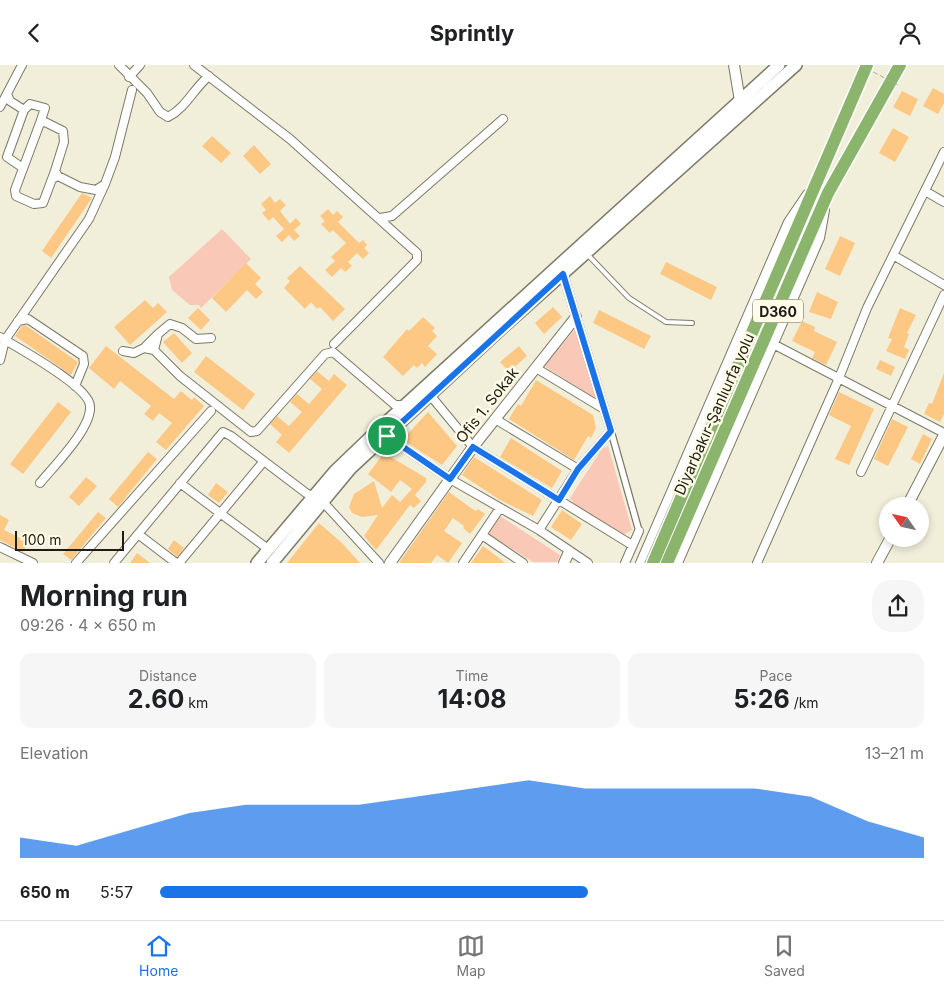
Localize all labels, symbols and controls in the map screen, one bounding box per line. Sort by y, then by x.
icon: back [20,19,48,47]
icon: person [896,19,924,47]
text: Sprintly [430,20,514,46]
road number: D360 [753,300,803,323]
street label: Diyarbakır-Şanlıurfa yolu [670,330,758,498]
street label: Ofis 1. Sokak [452,363,523,447]
pin [366,415,408,457]
icon: arrive [373,422,401,450]
north arrow [879,497,929,547]
map controls [879,497,929,547]
scale bar [15,527,124,551]
text: 100 m [22,531,62,548]
text: Morning run [20,579,188,613]
button: share [872,580,924,632]
text: 09:26 · 4 × 650 m [20,615,156,635]
text: Distance [139,667,197,684]
text: Time [456,667,488,684]
text: Pace [760,667,792,684]
text: 2.60 [128,684,184,714]
text: 14:08 [437,684,507,714]
text: 5:26 [733,684,790,714]
text: km [184,694,208,711]
text: /km [790,694,819,711]
text: Elevation [20,743,89,763]
text: 13–21 m [865,743,924,763]
text: 650 m [20,882,70,902]
text: 5:57 [100,882,133,902]
tab: Home [139,932,178,979]
tab: Map [457,932,486,979]
tab: Saved [764,932,805,979]

